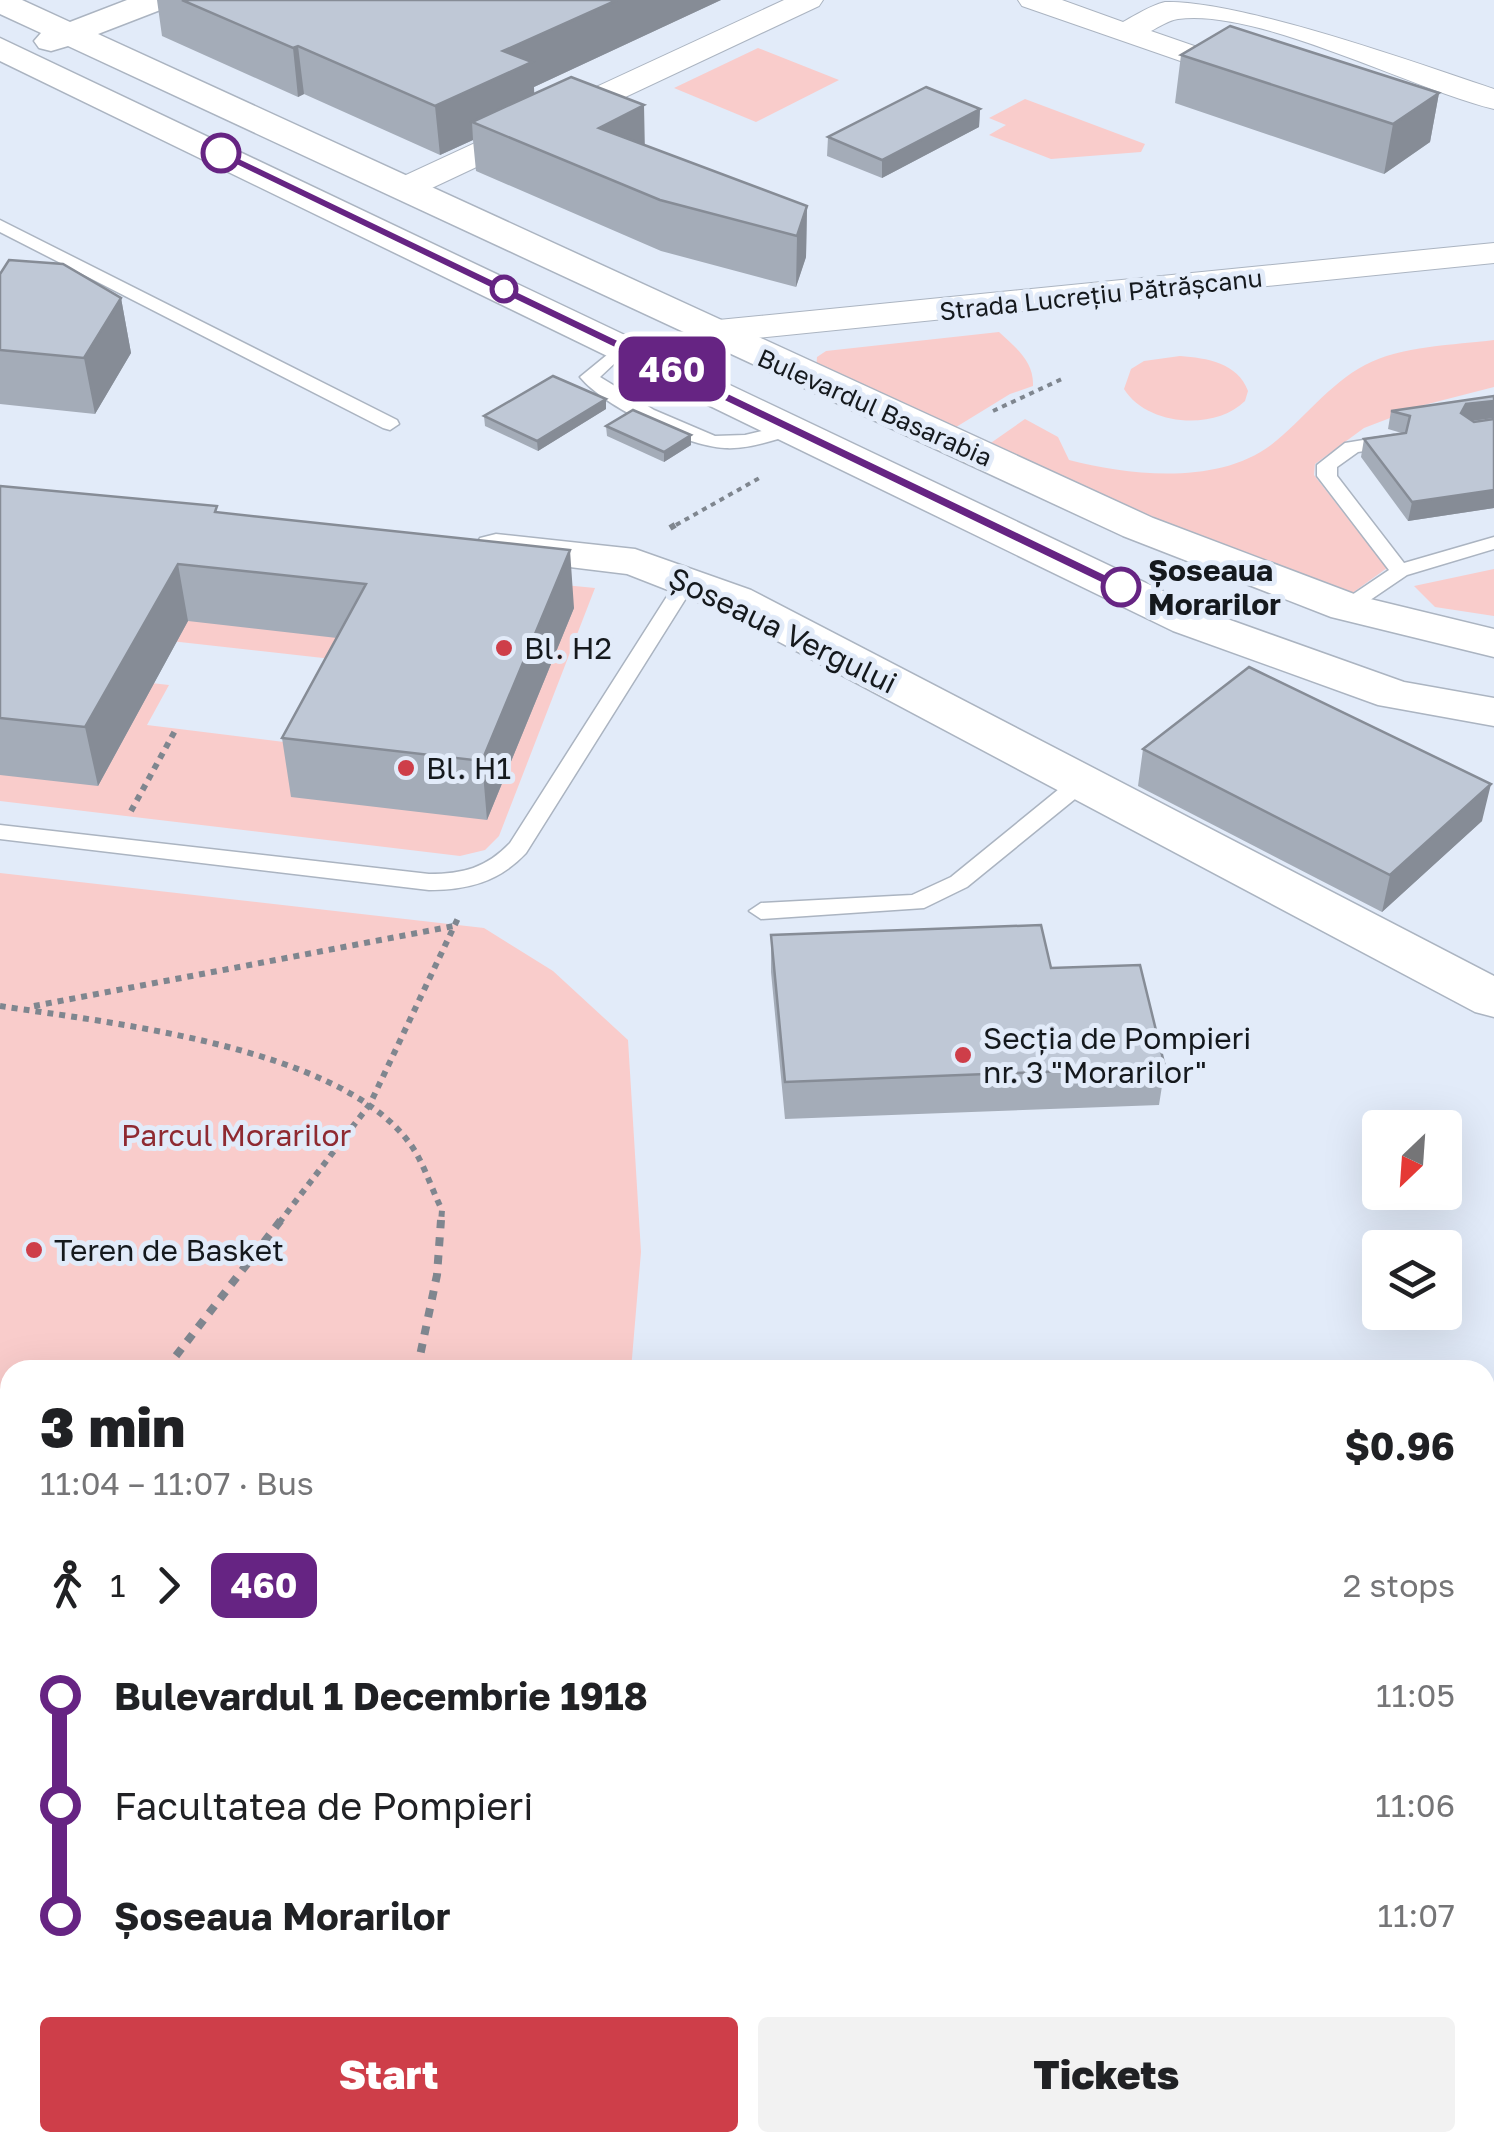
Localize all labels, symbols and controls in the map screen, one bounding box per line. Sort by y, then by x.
unlabelled marker [202,134,240,172]
street label: Strada Lucrețiu Pătrășcanu [938,262,1264,326]
unlabelled marker [491,276,517,302]
line badge: 460 [614,336,730,402]
street label: Bulevardul Basarabia [753,341,997,473]
text: 460 [639,348,705,390]
place label: Șoseaua Morarilor [1148,552,1281,622]
street label: Șoseaua Vergului [663,559,903,701]
marker: Șoseaua Morarilor [1102,568,1140,606]
place label: Bl. H2 [524,630,612,666]
marker: Bl. H2 [493,637,515,659]
place label: Bl. H1 [426,750,511,786]
marker: Bl. H1 [395,757,417,779]
place label: Secția de Pompieri nr. 3 "Morarilor" [983,1020,1251,1090]
marker: Secția de Pompieri nr. 3 "Morarilor" [952,1044,974,1066]
north arrow [1362,1110,1462,1210]
map controls [1362,1110,1462,1330]
park label: Parcul Morarilor [121,1117,351,1153]
button: layers [1362,1230,1462,1330]
place label: Teren de Basket [54,1232,284,1268]
marker: Teren de Basket [23,1239,45,1261]
text: 3 min [40,1393,185,1459]
text: $0.96 [1344,1423,1455,1468]
text: 11:04 – 11:07 · Bus [40,1464,314,1502]
icon: walk [40,1558,95,1613]
icon: forward [141,1558,196,1613]
text: 460 [231,1564,297,1606]
text: 1 [110,1566,126,1604]
text: 2 stops [1343,1566,1455,1604]
text: Bulevardul 1 Decembrie 1918 [114,1673,648,1718]
text: 11:05 [1376,1676,1455,1714]
text: Facultatea de Pompieri [114,1783,533,1828]
text: 11:06 [1375,1786,1455,1824]
text: Șoseaua Morarilor [114,1893,450,1938]
text: 11:07 [1378,1896,1455,1934]
button: Start [40,2017,738,2132]
button: Tickets [758,2017,1455,2132]

